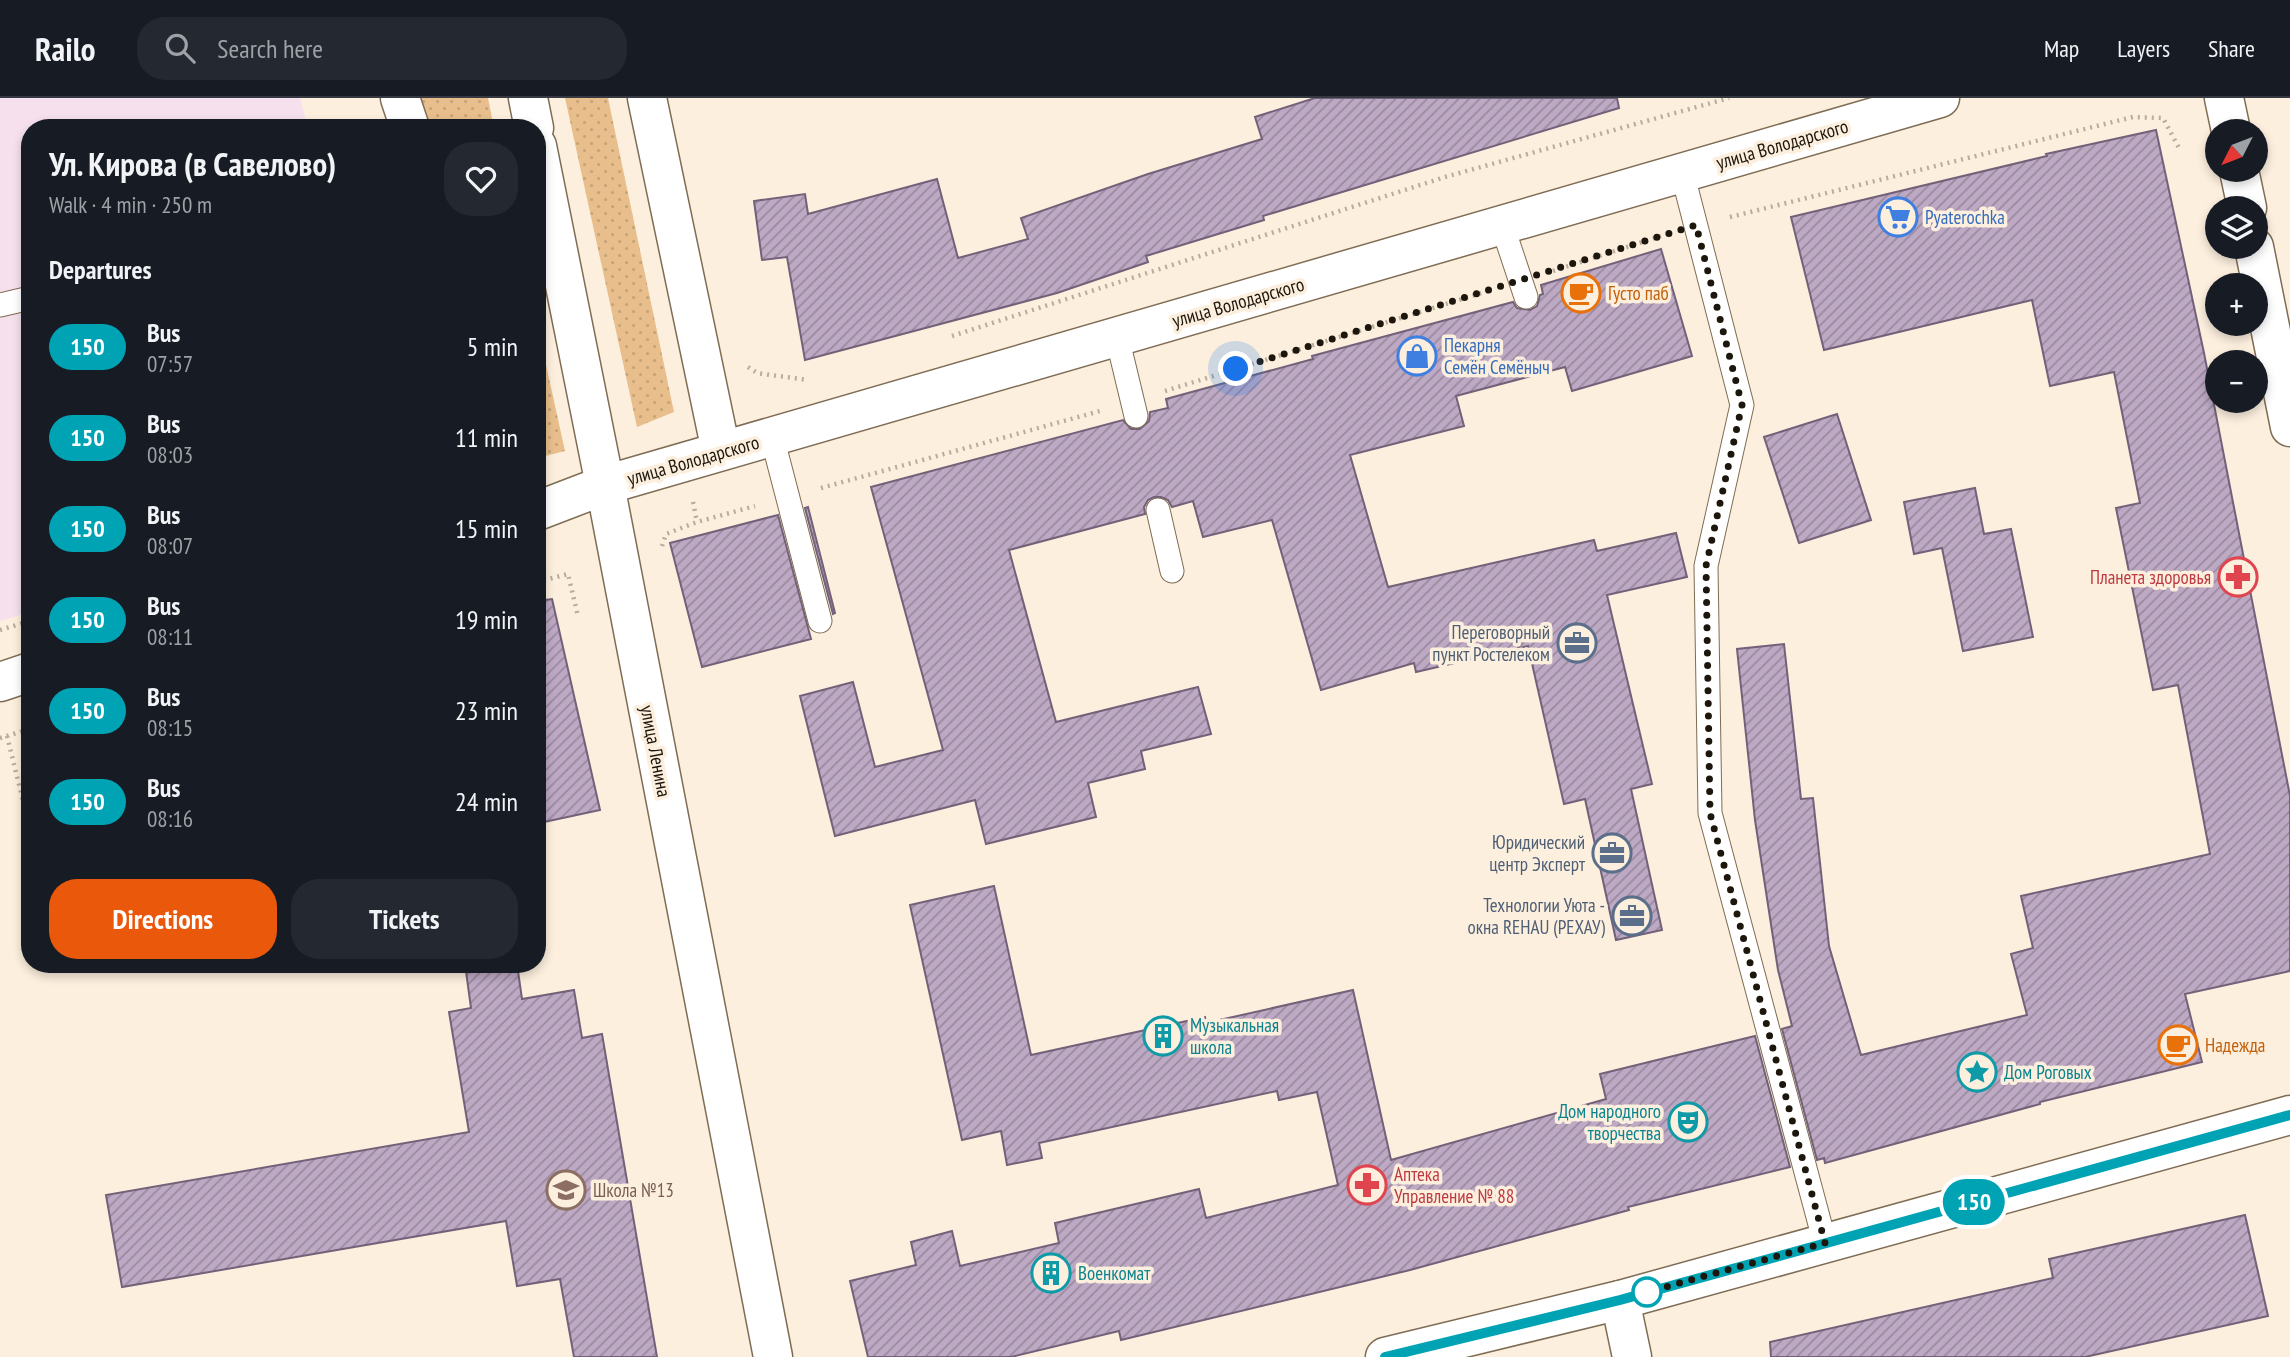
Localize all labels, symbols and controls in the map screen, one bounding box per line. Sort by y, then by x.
search box [137,17,627,80]
text: Railo [35,27,95,70]
icon: search [161,29,199,67]
text: Search here [217,32,323,65]
text: Map [2044,33,2079,64]
text: Layers [2117,33,2170,64]
text: Share [2208,33,2255,64]
street label: улица Володарского [1713,114,1851,174]
north arrow [2205,119,2268,182]
map controls [2205,119,2268,413]
text: Ул. Кирова (в Савелово) [49,142,336,185]
button: heart [444,142,518,216]
text: Walk · 4 min · 250 m [49,190,212,219]
supermarket icon: Pyaterochka [1877,196,1919,238]
button: layers [2205,196,2268,259]
place label: Pyaterochka [1925,205,2005,229]
text: Departures [49,253,152,286]
street label: улица Володарского [1169,272,1307,332]
cafe icon: Густо паб [1560,272,1602,314]
button: + [2205,273,2268,336]
place label: Густо паб [1608,281,1669,305]
text: Bus [147,316,180,349]
text: 5 min [467,330,518,363]
text: 150 [70,331,105,362]
place label: Пекарня Семён Семёныч [1444,333,1550,379]
shop icon: Пекарня Семён Семёныч [1396,335,1438,377]
text: 07:57 [147,349,193,378]
button: − [2205,350,2268,413]
your location [1218,351,1253,386]
text: Bus [147,407,180,440]
text: 11 min [455,421,518,454]
text: 150 [70,422,105,453]
street label: улица Володарского [624,430,762,490]
text: 08:03 [147,440,193,469]
text: Bus [147,498,180,531]
text: 15 min [455,512,518,545]
text: 150 [70,513,105,544]
text: 08:07 [147,531,193,560]
pharmacy icon: Планета здоровья [2217,556,2259,598]
place label: Планета здоровья [2090,565,2211,589]
text: Bus [147,589,180,622]
text: 19 min [455,603,518,636]
text: 150 [70,604,105,635]
place label: Переговорный пункт Ростелеком [1432,620,1550,666]
text: 08:11 [147,622,193,651]
office icon: Переговорный пункт Ростелеком [1556,622,1598,664]
text: Bus [147,680,180,713]
text: 23 min [455,694,518,727]
text: 150 [70,695,105,726]
street label: улица Ленина [635,703,677,799]
text: 08:15 [147,713,193,742]
text: Bus [147,771,180,804]
text: 24 min [455,785,518,818]
text: 150 [70,786,105,817]
text: 08:16 [147,804,193,833]
place label: Юридический центр Эксперт [1489,830,1586,876]
office icon: Юридический центр Эксперт [1591,832,1633,874]
button: Directions [49,879,277,959]
button: Tickets [291,879,518,959]
place label: Технологии Уюта - окна REHAU (РЕХАУ) [1468,893,1606,939]
office icon: Технологии Уюта - окна REHAU (РЕХАУ) [1611,895,1653,937]
place label: Музыкальная школа [1190,1013,1279,1059]
building icon: Музыкальная школа [1142,1015,1184,1057]
cafe icon: Надежда [2157,1024,2199,1066]
place label: Надежда [2205,1033,2265,1057]
place icon: Дом Роговых [1956,1051,1998,1093]
place label: Дом Роговых [2004,1060,2092,1084]
place label: Дом народного творчества [1558,1099,1661,1145]
theatre icon: Дом народного творчества [1667,1101,1709,1143]
place label: Аптека Управление № 88 [1394,1162,1514,1208]
pharmacy icon: Аптека Управление № 88 [1346,1164,1388,1206]
school or university icon: Школа №13 [545,1169,587,1211]
place label: Школа №13 [593,1178,674,1202]
line badge: 150 [1934,1179,2014,1225]
text: 150 [1957,1186,1991,1217]
building icon: Военкомат [1030,1252,1072,1294]
place label: Военкомат [1078,1261,1151,1285]
unlabelled marker [1632,1277,1662,1307]

